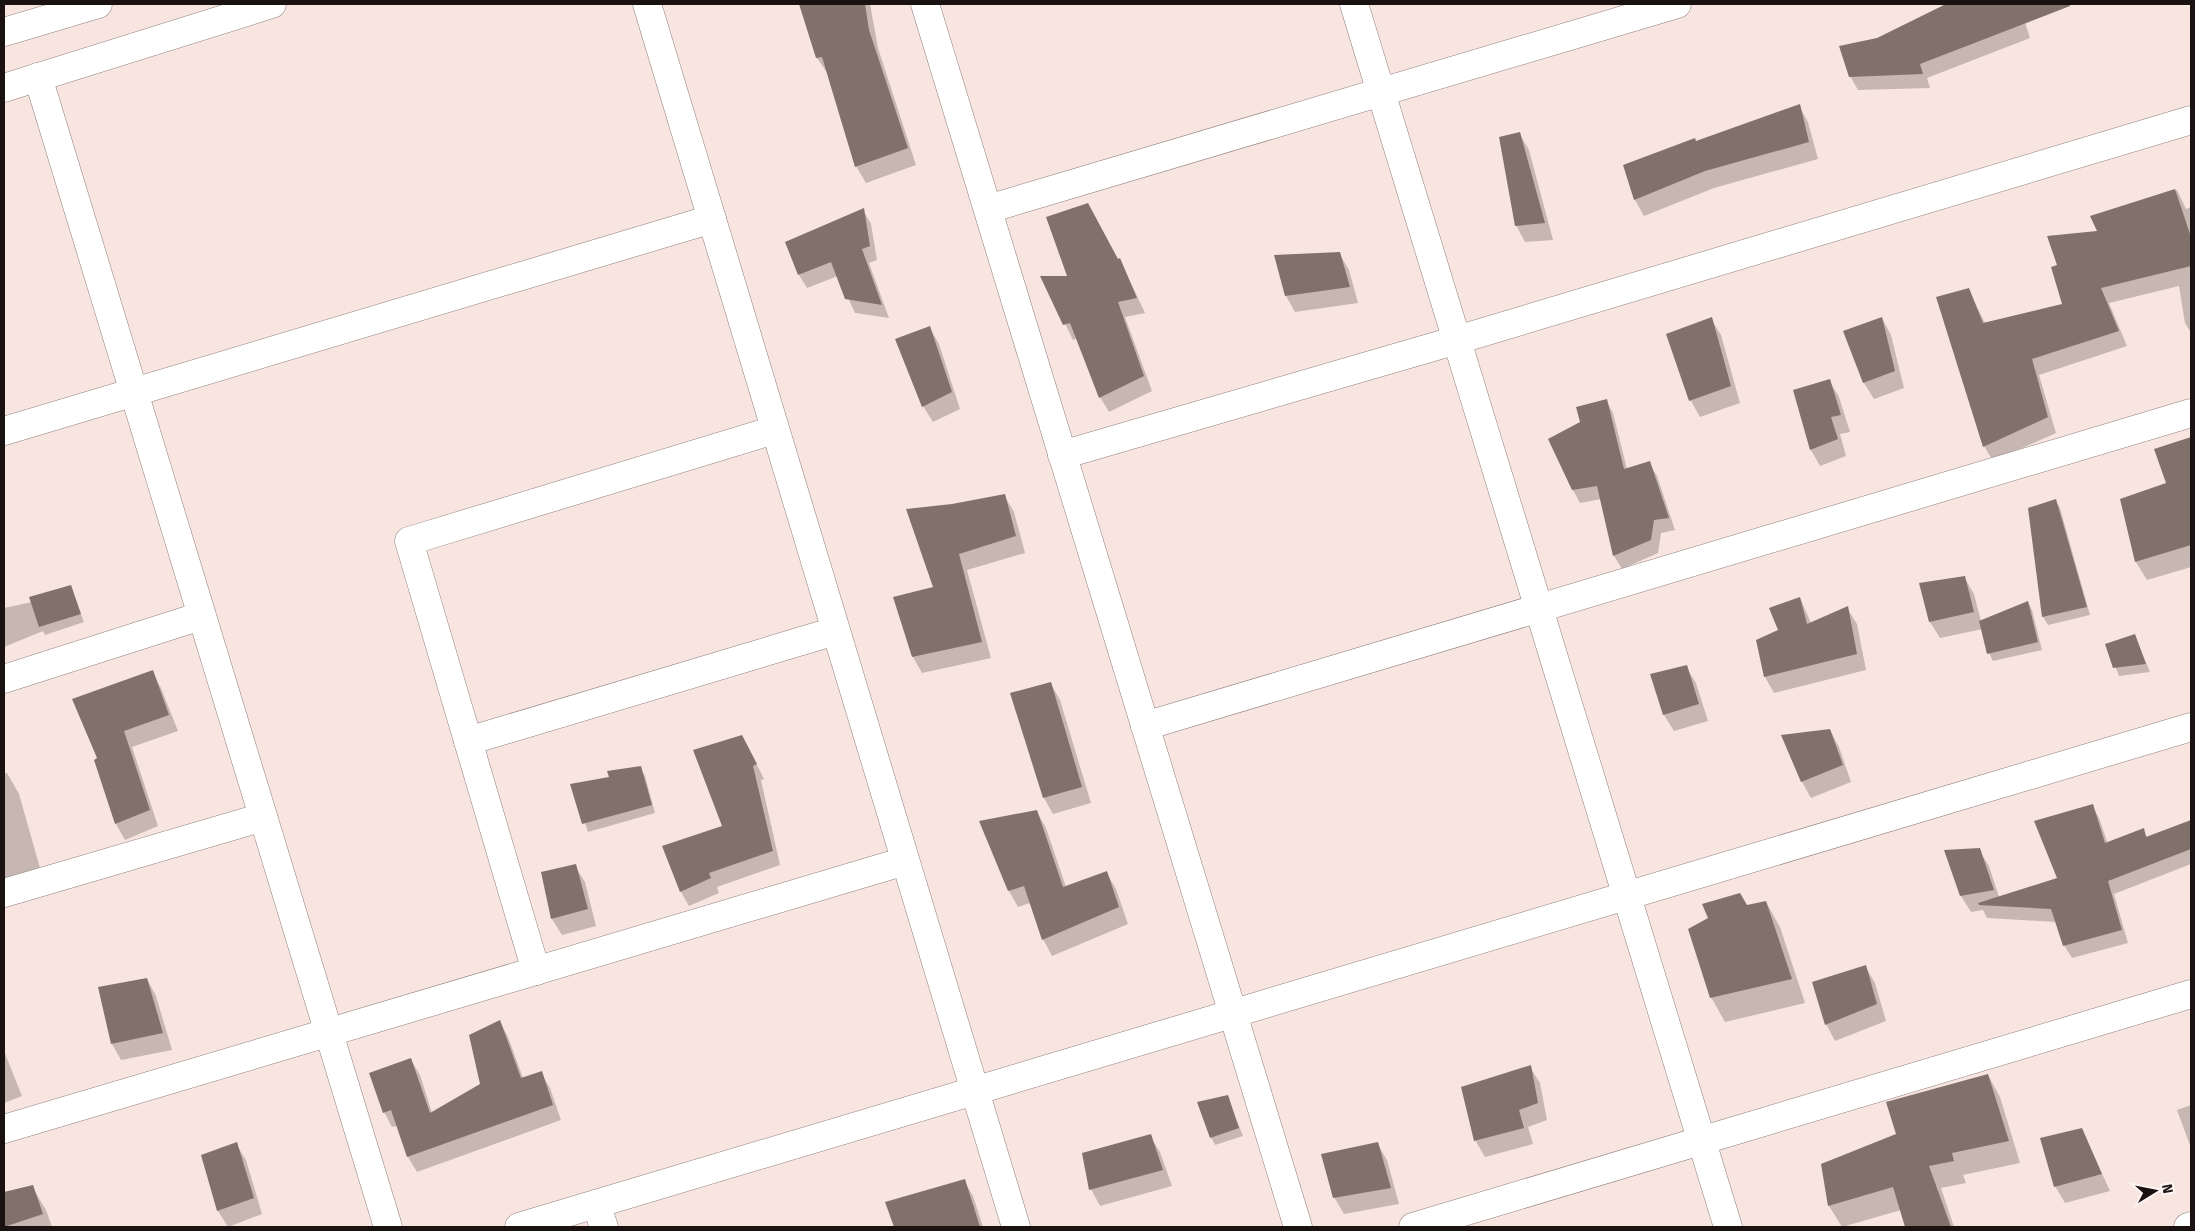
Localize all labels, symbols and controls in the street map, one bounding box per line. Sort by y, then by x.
north arrow [2130,1166,2180,1216]
text: N [2158,1183,2176,1195]

